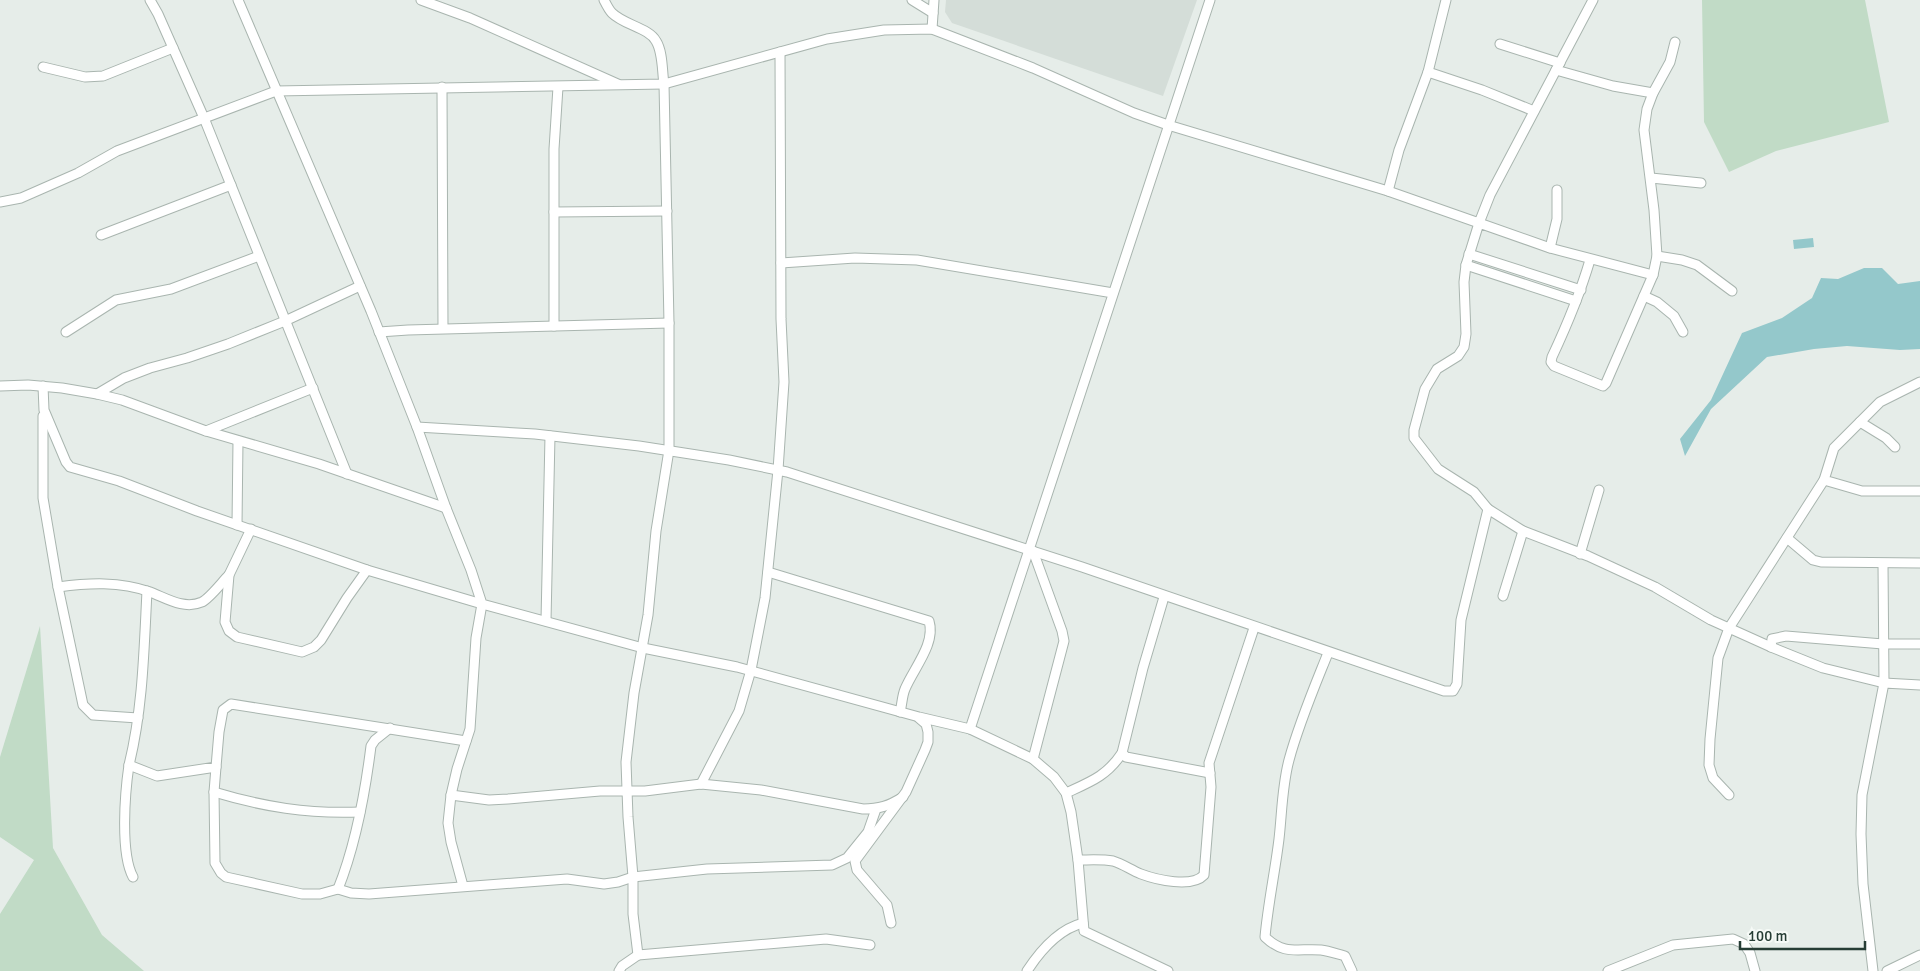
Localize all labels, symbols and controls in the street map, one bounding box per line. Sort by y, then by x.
scale bar [1740,918,1865,950]
text: 100 m [1748,927,1788,945]

